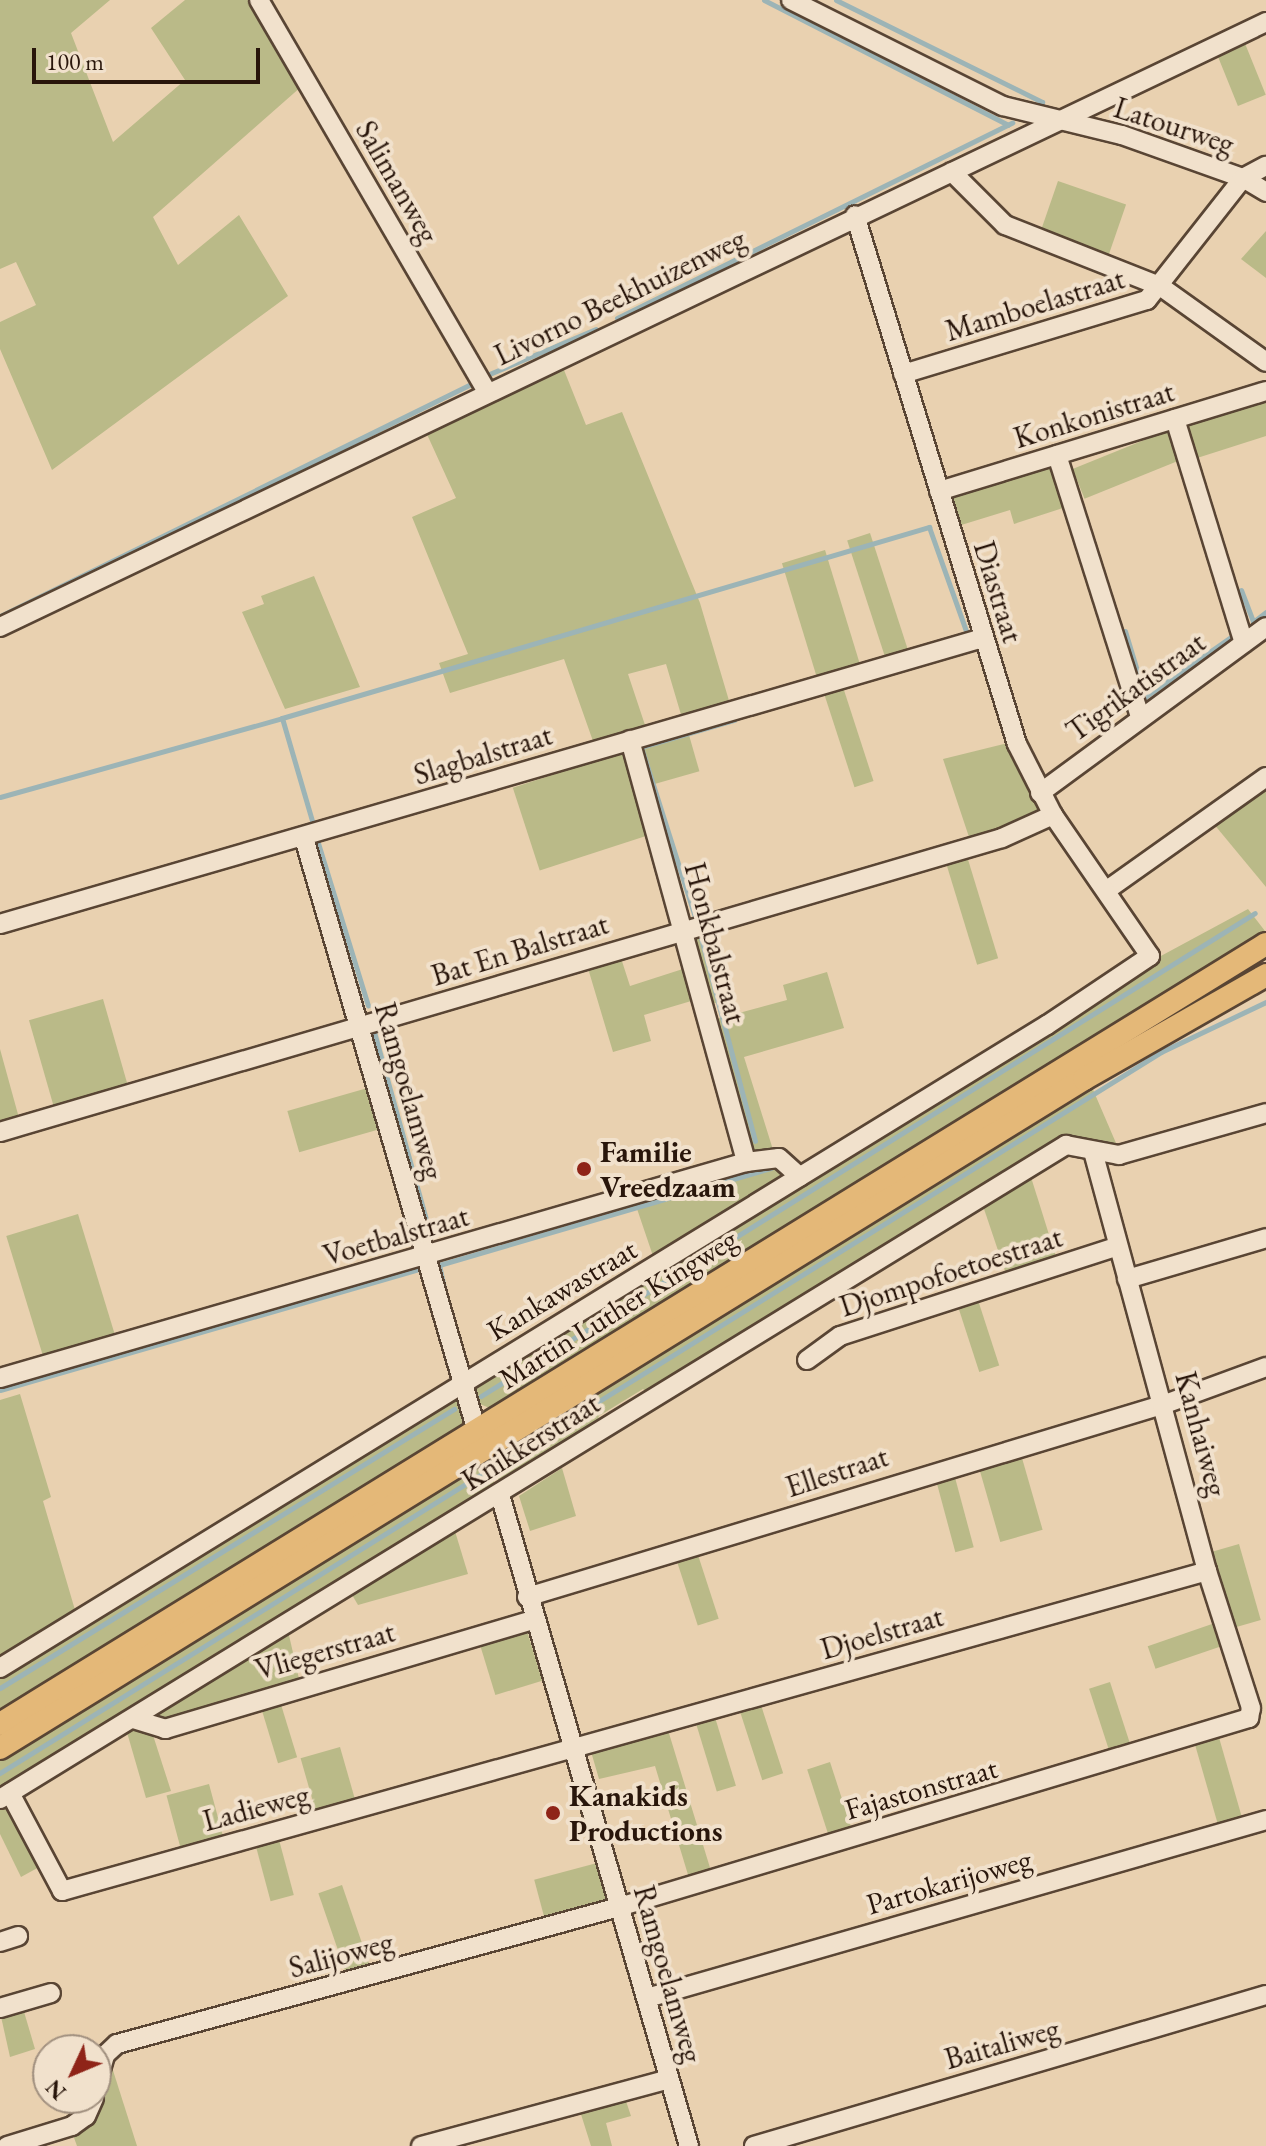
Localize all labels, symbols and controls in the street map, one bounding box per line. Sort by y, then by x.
scale bar [36,32,264,82]
text: 100 m [46,46,104,77]
street label: Latourweg [1109,90,1239,162]
street label: Salimanweg [348,114,446,250]
street label: Livorno Beekhuizenweg [489,221,751,373]
street label: Mamboelastraat [941,261,1129,349]
street label: Konkonistraat [1009,374,1179,456]
street label: Diastraat [966,537,1030,647]
street label: Tigrikatistraat [1059,624,1213,750]
street label: Slagbalstraat [410,717,556,793]
street label: Honkbalstraat [676,858,754,1028]
street label: Bat En Balstraat [427,906,613,994]
street label: Ramgoelamweg [367,998,451,1184]
place label: Familie Vreedzaam [600,1134,736,1204]
marker: Familie Vreedzaam [575,1160,593,1178]
street label: Voetbalstraat [319,1198,473,1274]
street label: Djompofoetoestraat [835,1219,1067,1325]
street label: Martin Luther Kingweg [492,1221,744,1397]
street label: Kankawastraat [481,1231,643,1349]
street label: Kanhaiweg [1167,1368,1235,1500]
street label: Knikkerstraat [455,1385,607,1499]
street label: Ellestraat [781,1439,893,1505]
street label: Djoelstraat [817,1598,947,1668]
street label: Vliegerstraat [251,1614,399,1688]
street label: Fajastonstraat [840,1750,1002,1828]
street label: Ladieweg [199,1777,313,1839]
place label: Kanakids Productions [569,1778,723,1848]
marker: Kanakids Productions [544,1804,562,1822]
street label: Partokarijoweg [862,1841,1036,1923]
street label: Ramgoelamweg [626,1881,710,2067]
street label: Salijoweg [285,1924,397,1986]
street label: Baitaliweg [941,2011,1063,2077]
north arrow [32,2034,112,2114]
text: N [39,2073,72,2106]

